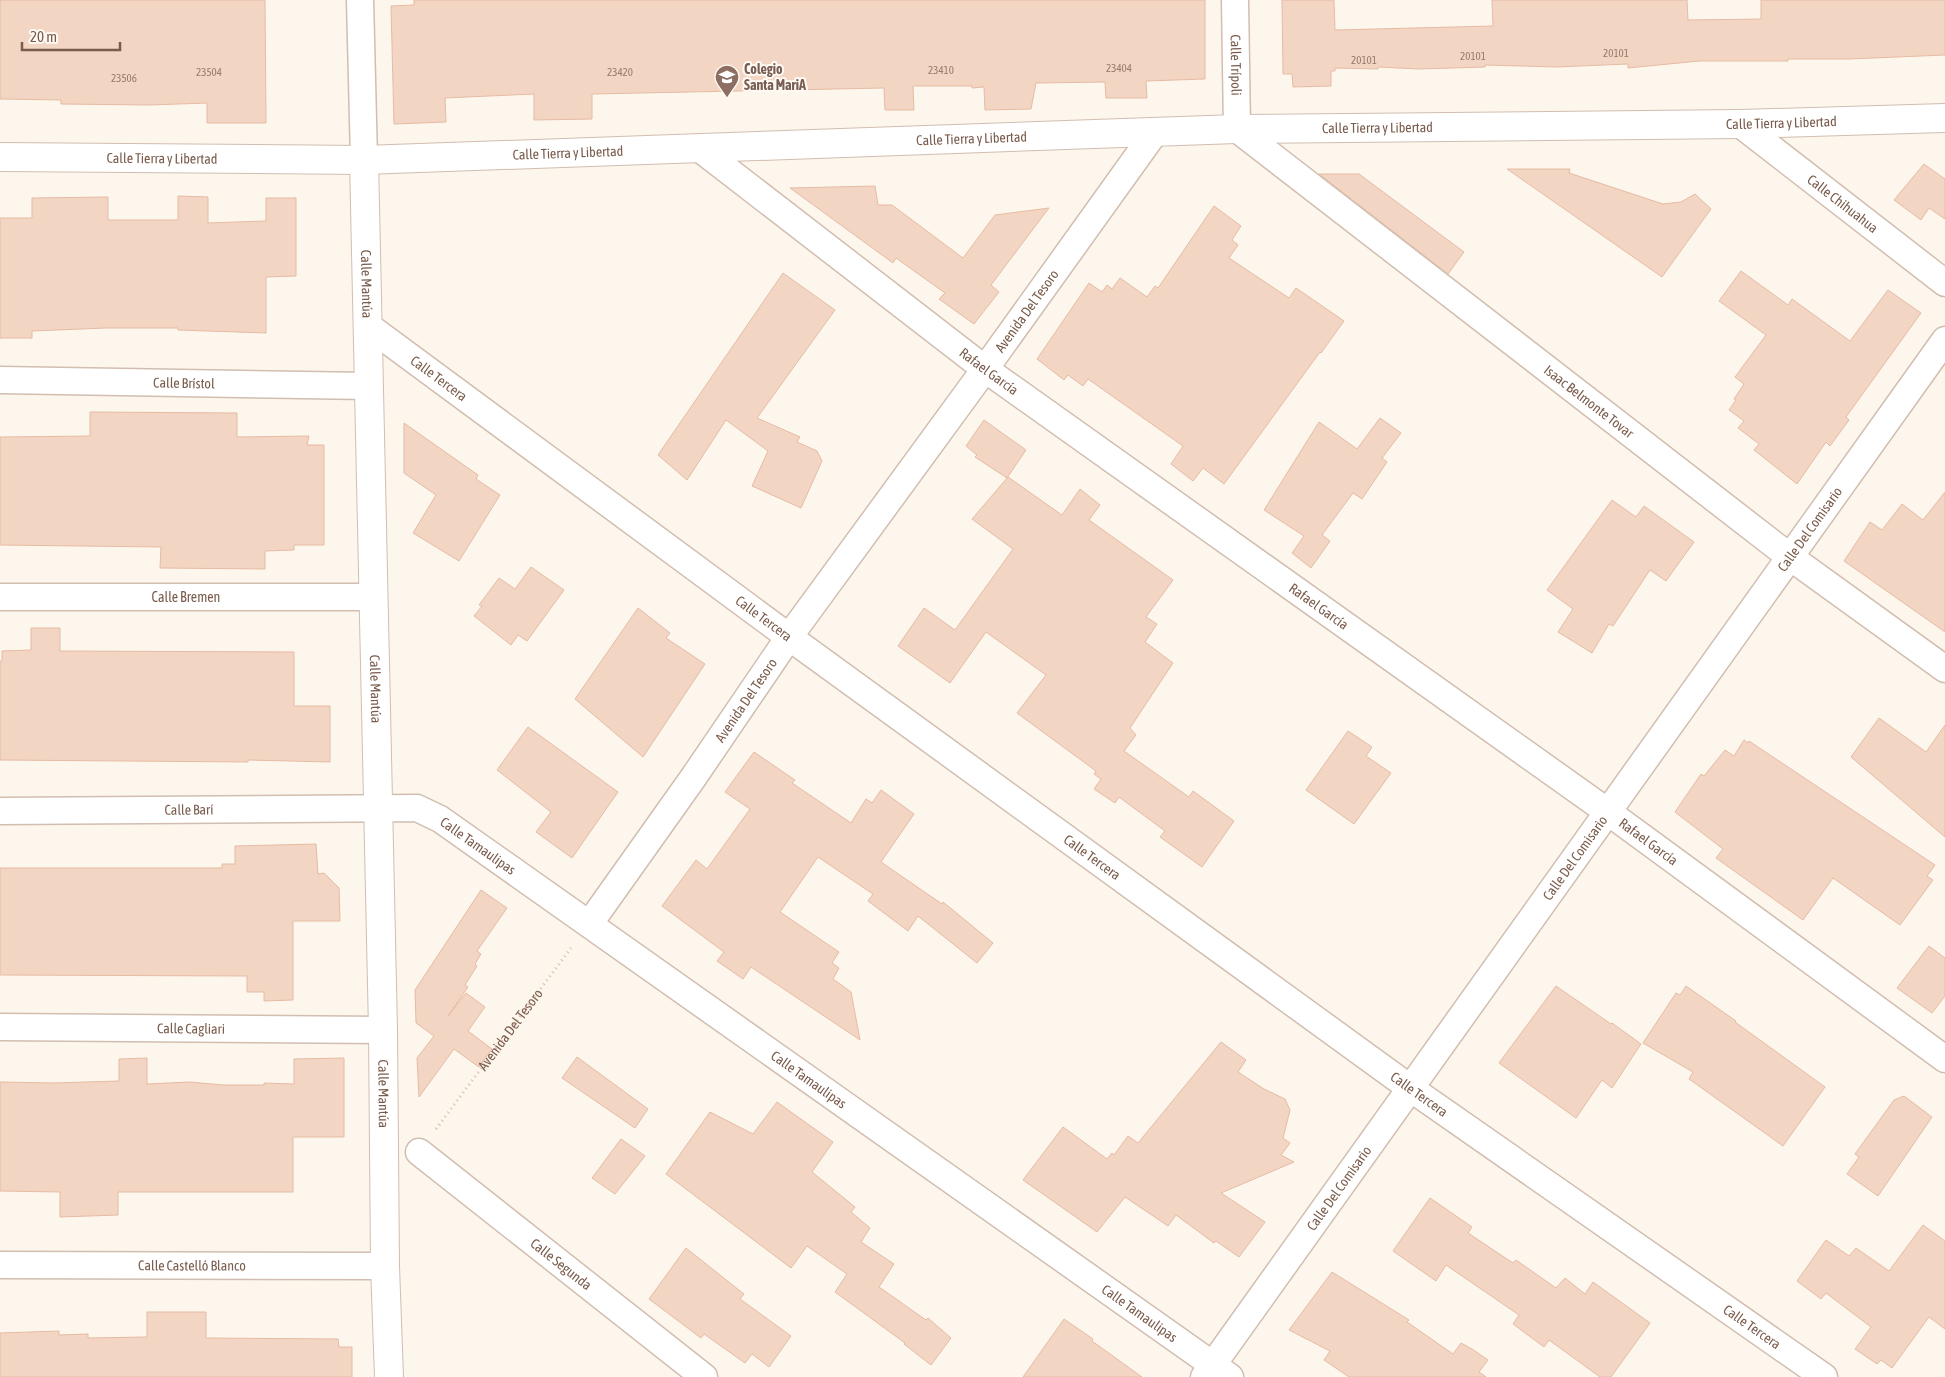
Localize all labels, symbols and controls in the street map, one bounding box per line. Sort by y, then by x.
scale bar [22,20,120,52]
text: 20 m [30,28,57,45]
street label: Calle Trípoli [1228,34,1244,96]
house number: 20101 [1603,47,1629,59]
house number: 20101 [1460,50,1486,62]
house number: 20101 [1351,54,1377,66]
place label: Colegio Santa MariA [744,61,806,93]
house number: 23404 [1106,62,1132,74]
school or university icon: Colegio Santa MariA [714,64,740,98]
house number: 23410 [928,64,954,76]
house number: 23504 [196,66,222,78]
house number: 23420 [607,66,633,78]
house number: 23506 [111,72,137,84]
street label: Calle Tierra y Libertad [1726,113,1837,132]
street label: Calle Tierra y Libertad [1322,119,1433,136]
street label: Calle Tierra y Libertad [916,128,1027,148]
street label: Calle Tierra y Libertad [512,143,624,163]
street label: Calle Tierra y Libertad [106,150,217,167]
street label: Calle Chihuahua [1804,171,1881,236]
street label: Calle Mantúa [358,250,375,318]
street label: Avenida Del Tesoro [992,266,1062,355]
street label: Rafael García [956,344,1021,398]
street label: Calle Tercera [407,352,470,404]
street label: Isaac Belmonte Tovar [1541,362,1638,442]
street label: Calle Brístol [153,374,215,392]
street label: Calle Del Comisario [1774,484,1845,575]
street label: Rafael García [1286,580,1352,633]
street label: Calle Bremen [152,589,220,605]
street label: Calle Tercera [732,592,795,644]
street label: Calle Mantúa [367,654,384,723]
street label: Avenida Del Tesoro [712,655,780,745]
street label: Calle Barí [164,801,214,818]
street label: Calle Del Comisario [1539,813,1610,903]
street label: Calle Tamaulipas [437,814,519,878]
street label: Rafael García [1616,815,1681,868]
street label: Calle Tercera [1061,831,1124,883]
street label: Avenida Del Tesoro [474,986,546,1074]
street label: Calle Cagliari [157,1020,225,1037]
street label: Calle Tamaulipas [768,1047,850,1112]
street label: Calle Mantúa [375,1060,392,1128]
street label: Calle Tercera [1388,1069,1451,1120]
street label: Calle Del Comisario [1303,1143,1374,1234]
street label: Calle Segunda [527,1235,595,1293]
street label: Calle Castelló Blanco [138,1257,246,1274]
street label: Calle Tamaulipas [1099,1281,1180,1345]
street label: Calle Tercera [1720,1301,1784,1352]

